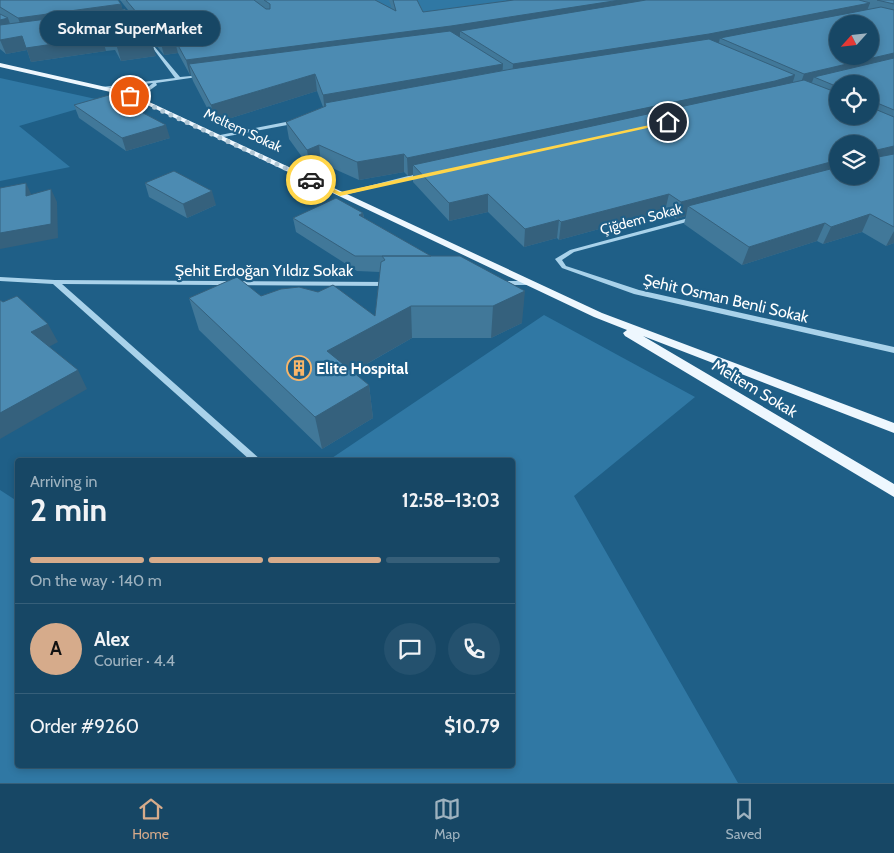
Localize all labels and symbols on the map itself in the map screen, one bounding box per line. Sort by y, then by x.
callout: Sokmar SuperMarket [40,11,220,46]
north arrow [829,15,879,65]
pin [109,75,151,117]
pin [647,101,689,143]
street label: Meltem Sokak [201,104,285,156]
courier [286,155,336,205]
street label: Çiğdem Sokak [598,199,685,239]
street label: Şehit Erdoğan Yıldız Sokak [175,261,354,280]
street label: Şehit Osman Benli Sokak [641,270,811,327]
building icon: Elite Hospital [286,355,312,381]
street label: Meltem Sokak [709,356,801,422]
place label: Elite Hospital [316,359,409,378]

